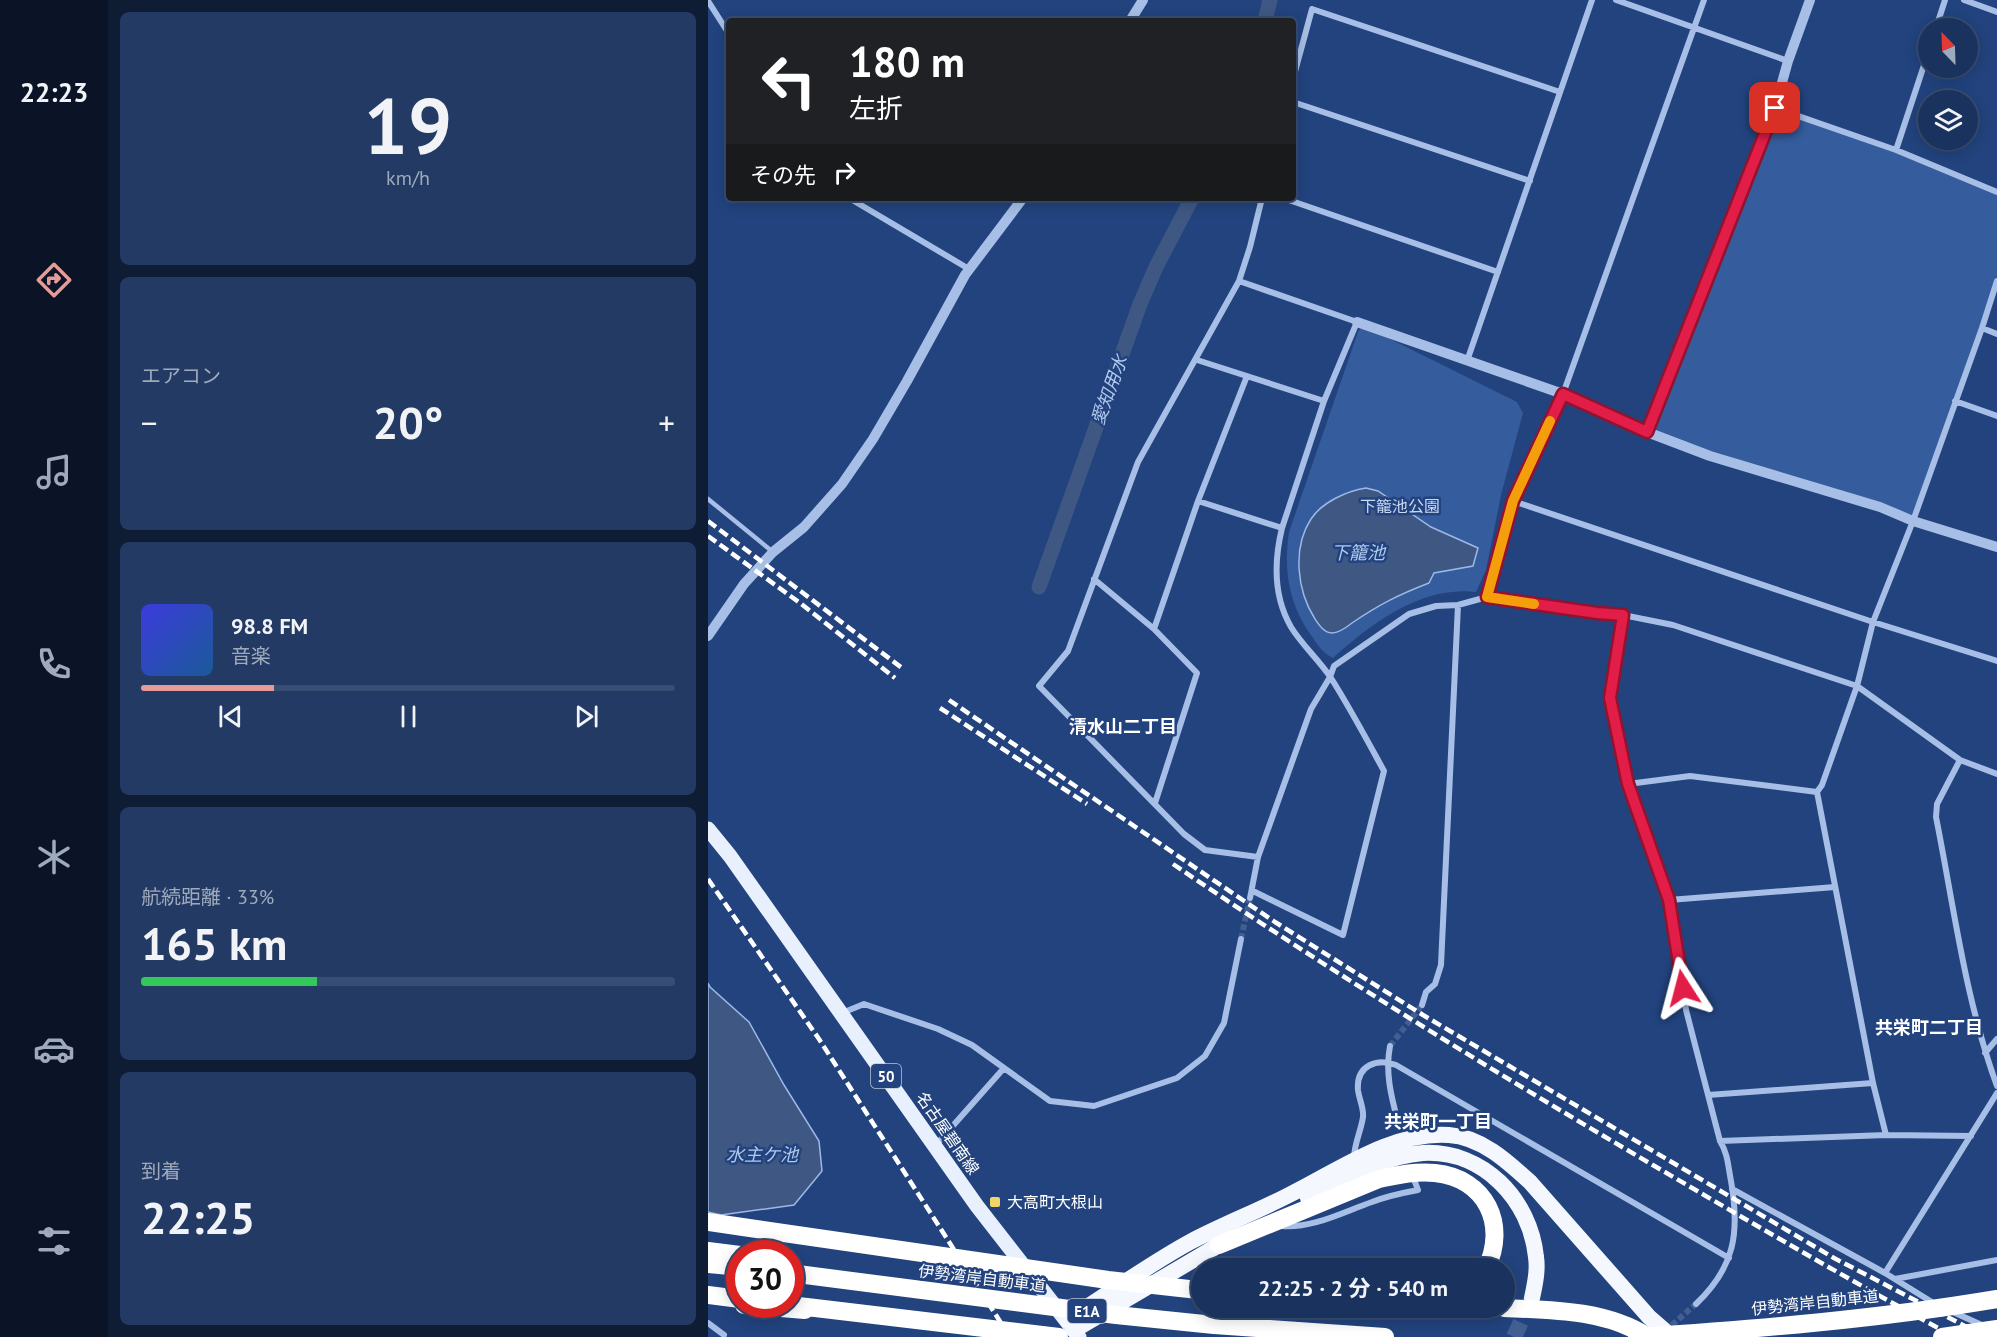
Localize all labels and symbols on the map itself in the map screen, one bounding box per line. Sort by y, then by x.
north arrow [1918,18,1978,78]
pin [1749,82,1800,133]
water label: 愛知用水 [1086,350,1133,428]
park label: 下籠池公園 [1360,496,1440,516]
water label: 下籠池 [1331,541,1387,564]
district label: 清水山二丁目 [1069,715,1177,738]
position arrow [1651,956,1715,1020]
district label: 共栄町二丁目 [1875,1016,1983,1039]
road number: 50 [871,1064,901,1088]
street label: 名古屋碧南線 [912,1088,984,1178]
district label: 共栄町一丁目 [1384,1110,1492,1133]
water label: 水主ケ池 [726,1143,800,1166]
place label: 大高町大根山 [1007,1192,1103,1212]
marker: 大高町大根山 [988,1195,1002,1209]
speed limit sign: 30 [726,1240,804,1318]
street label: 伊勢湾岸自動車道 [917,1260,1047,1296]
street label: 伊勢湾岸自動車道 [1750,1285,1880,1319]
road number: E1A [1068,1299,1106,1323]

